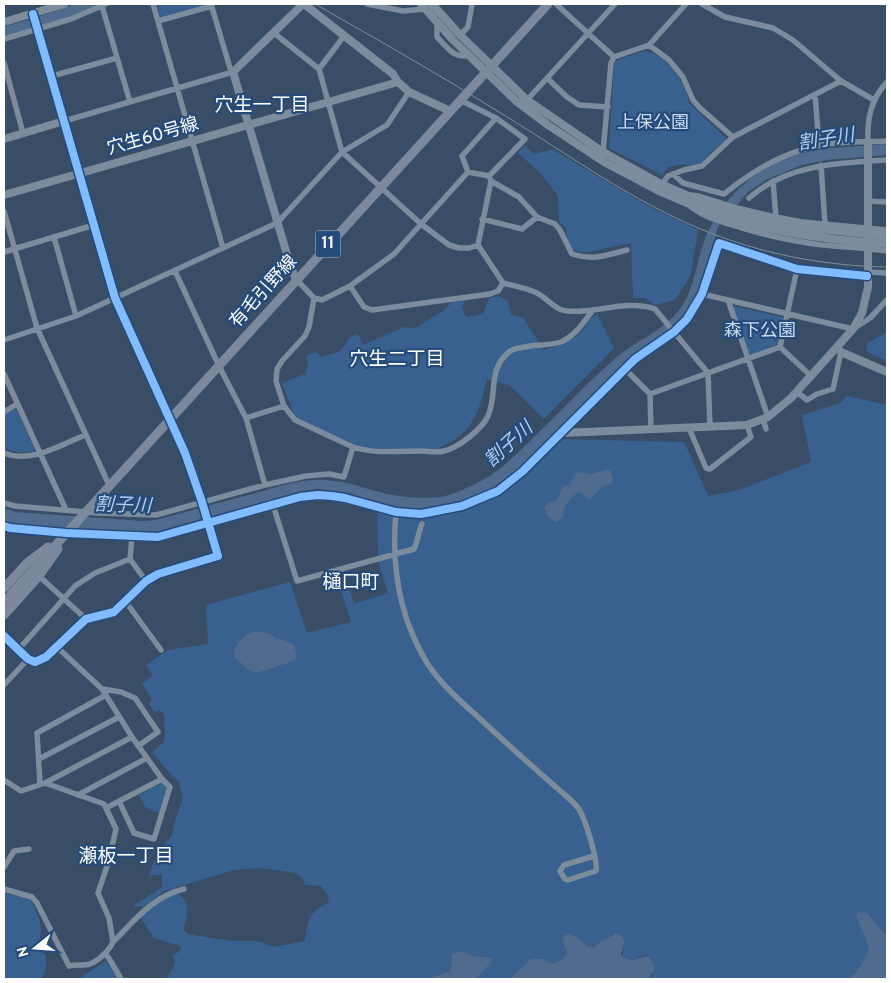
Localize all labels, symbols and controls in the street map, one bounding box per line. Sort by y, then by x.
district label: 穴生一丁目 [214,94,310,118]
park label: 上保公園 [617,112,689,135]
street label: 穴生60号線 [105,113,201,161]
water label: 割子川 [796,123,858,156]
road number: 11 [316,230,340,258]
street label: 有毛引野線 [225,251,303,333]
park label: 森下公園 [724,320,796,343]
district label: 穴生二丁目 [349,348,445,372]
water label: 割子川 [480,416,540,473]
water label: 割子川 [94,493,154,519]
district label: 樋口町 [322,571,380,595]
district label: 瀬板一丁目 [78,845,174,869]
north arrow [10,923,60,973]
text: N [14,944,34,959]

